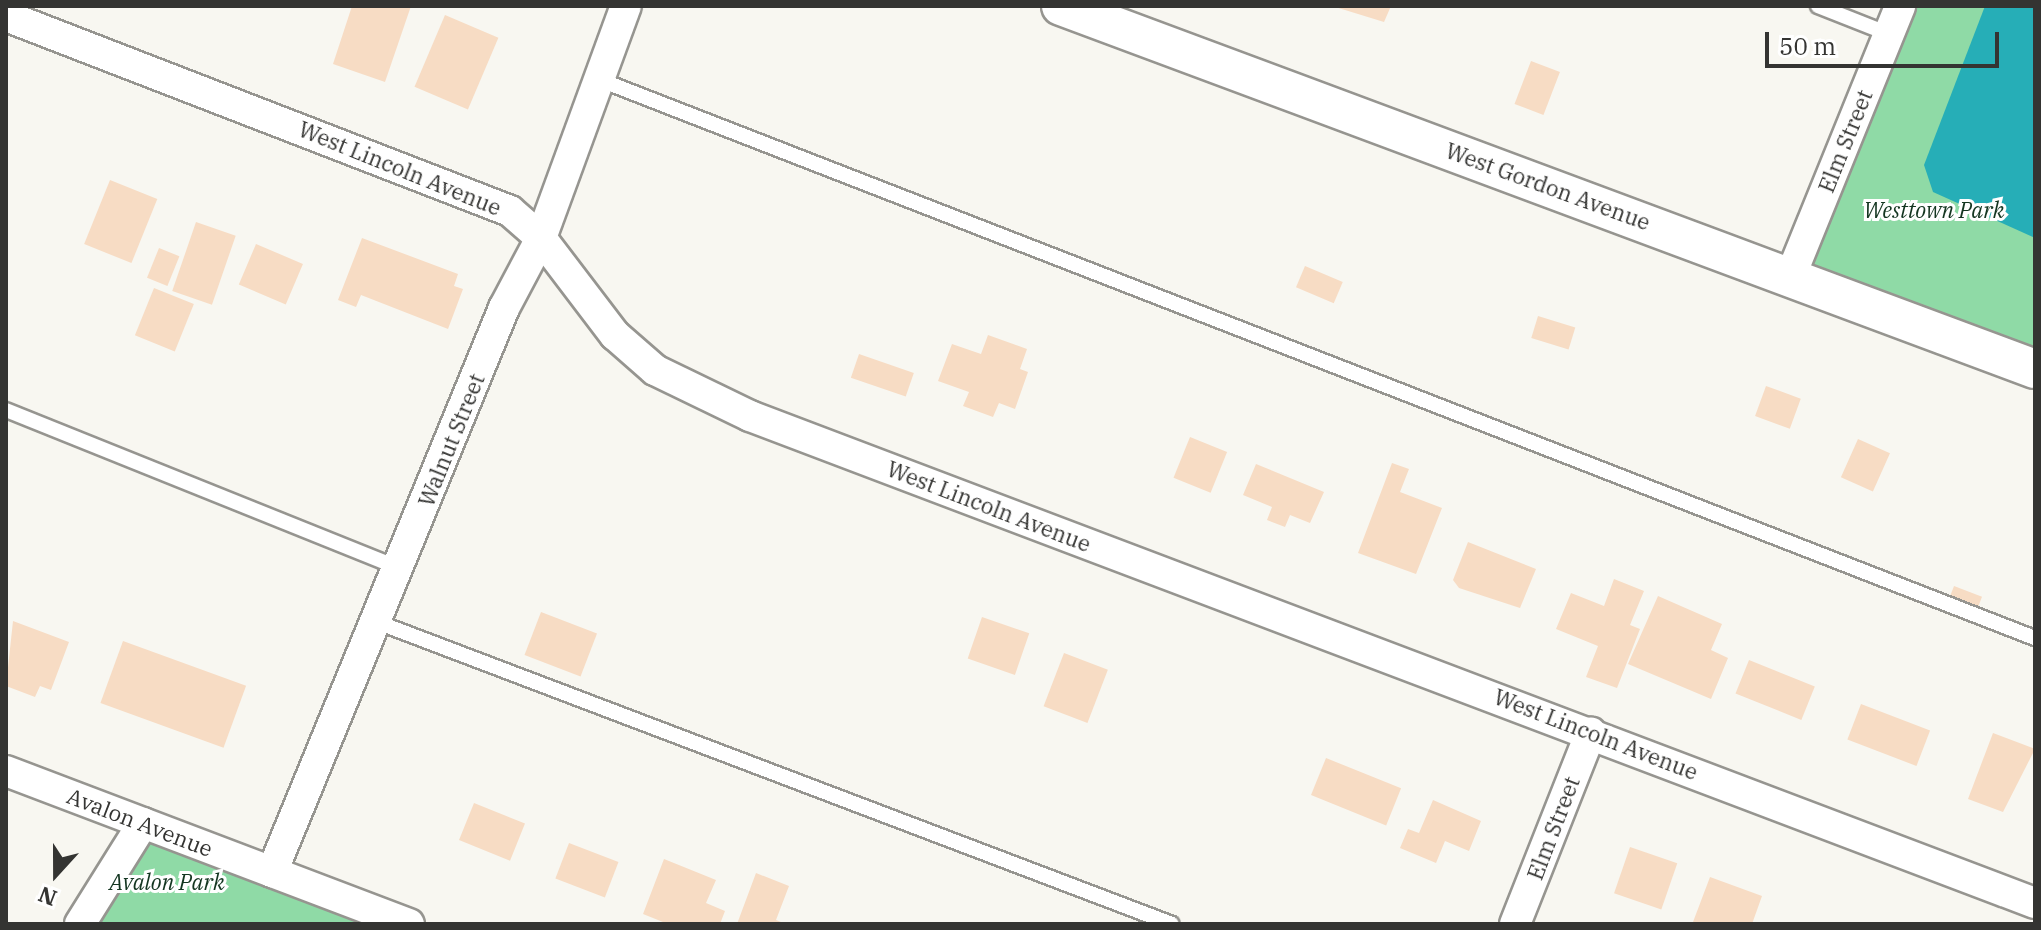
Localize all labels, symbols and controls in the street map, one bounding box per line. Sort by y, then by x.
scale bar [1769,16,2003,66]
text: 50 m [1779,30,1836,62]
street label: Elm Street [1812,86,1878,196]
street label: West Lincoln Avenue [295,115,505,221]
street label: West Gordon Avenue [1442,137,1654,235]
park label: Westtown Park [1863,197,2005,223]
street label: Walnut Street [412,370,490,510]
street label: West Lincoln Avenue [883,455,1095,557]
street label: West Lincoln Avenue [1490,683,1702,785]
street label: Elm Street [1521,773,1585,883]
street label: Avalon Avenue [64,782,216,862]
north arrow [16,834,96,914]
park label: Avalon Park [109,869,225,895]
text: N [34,880,61,914]

